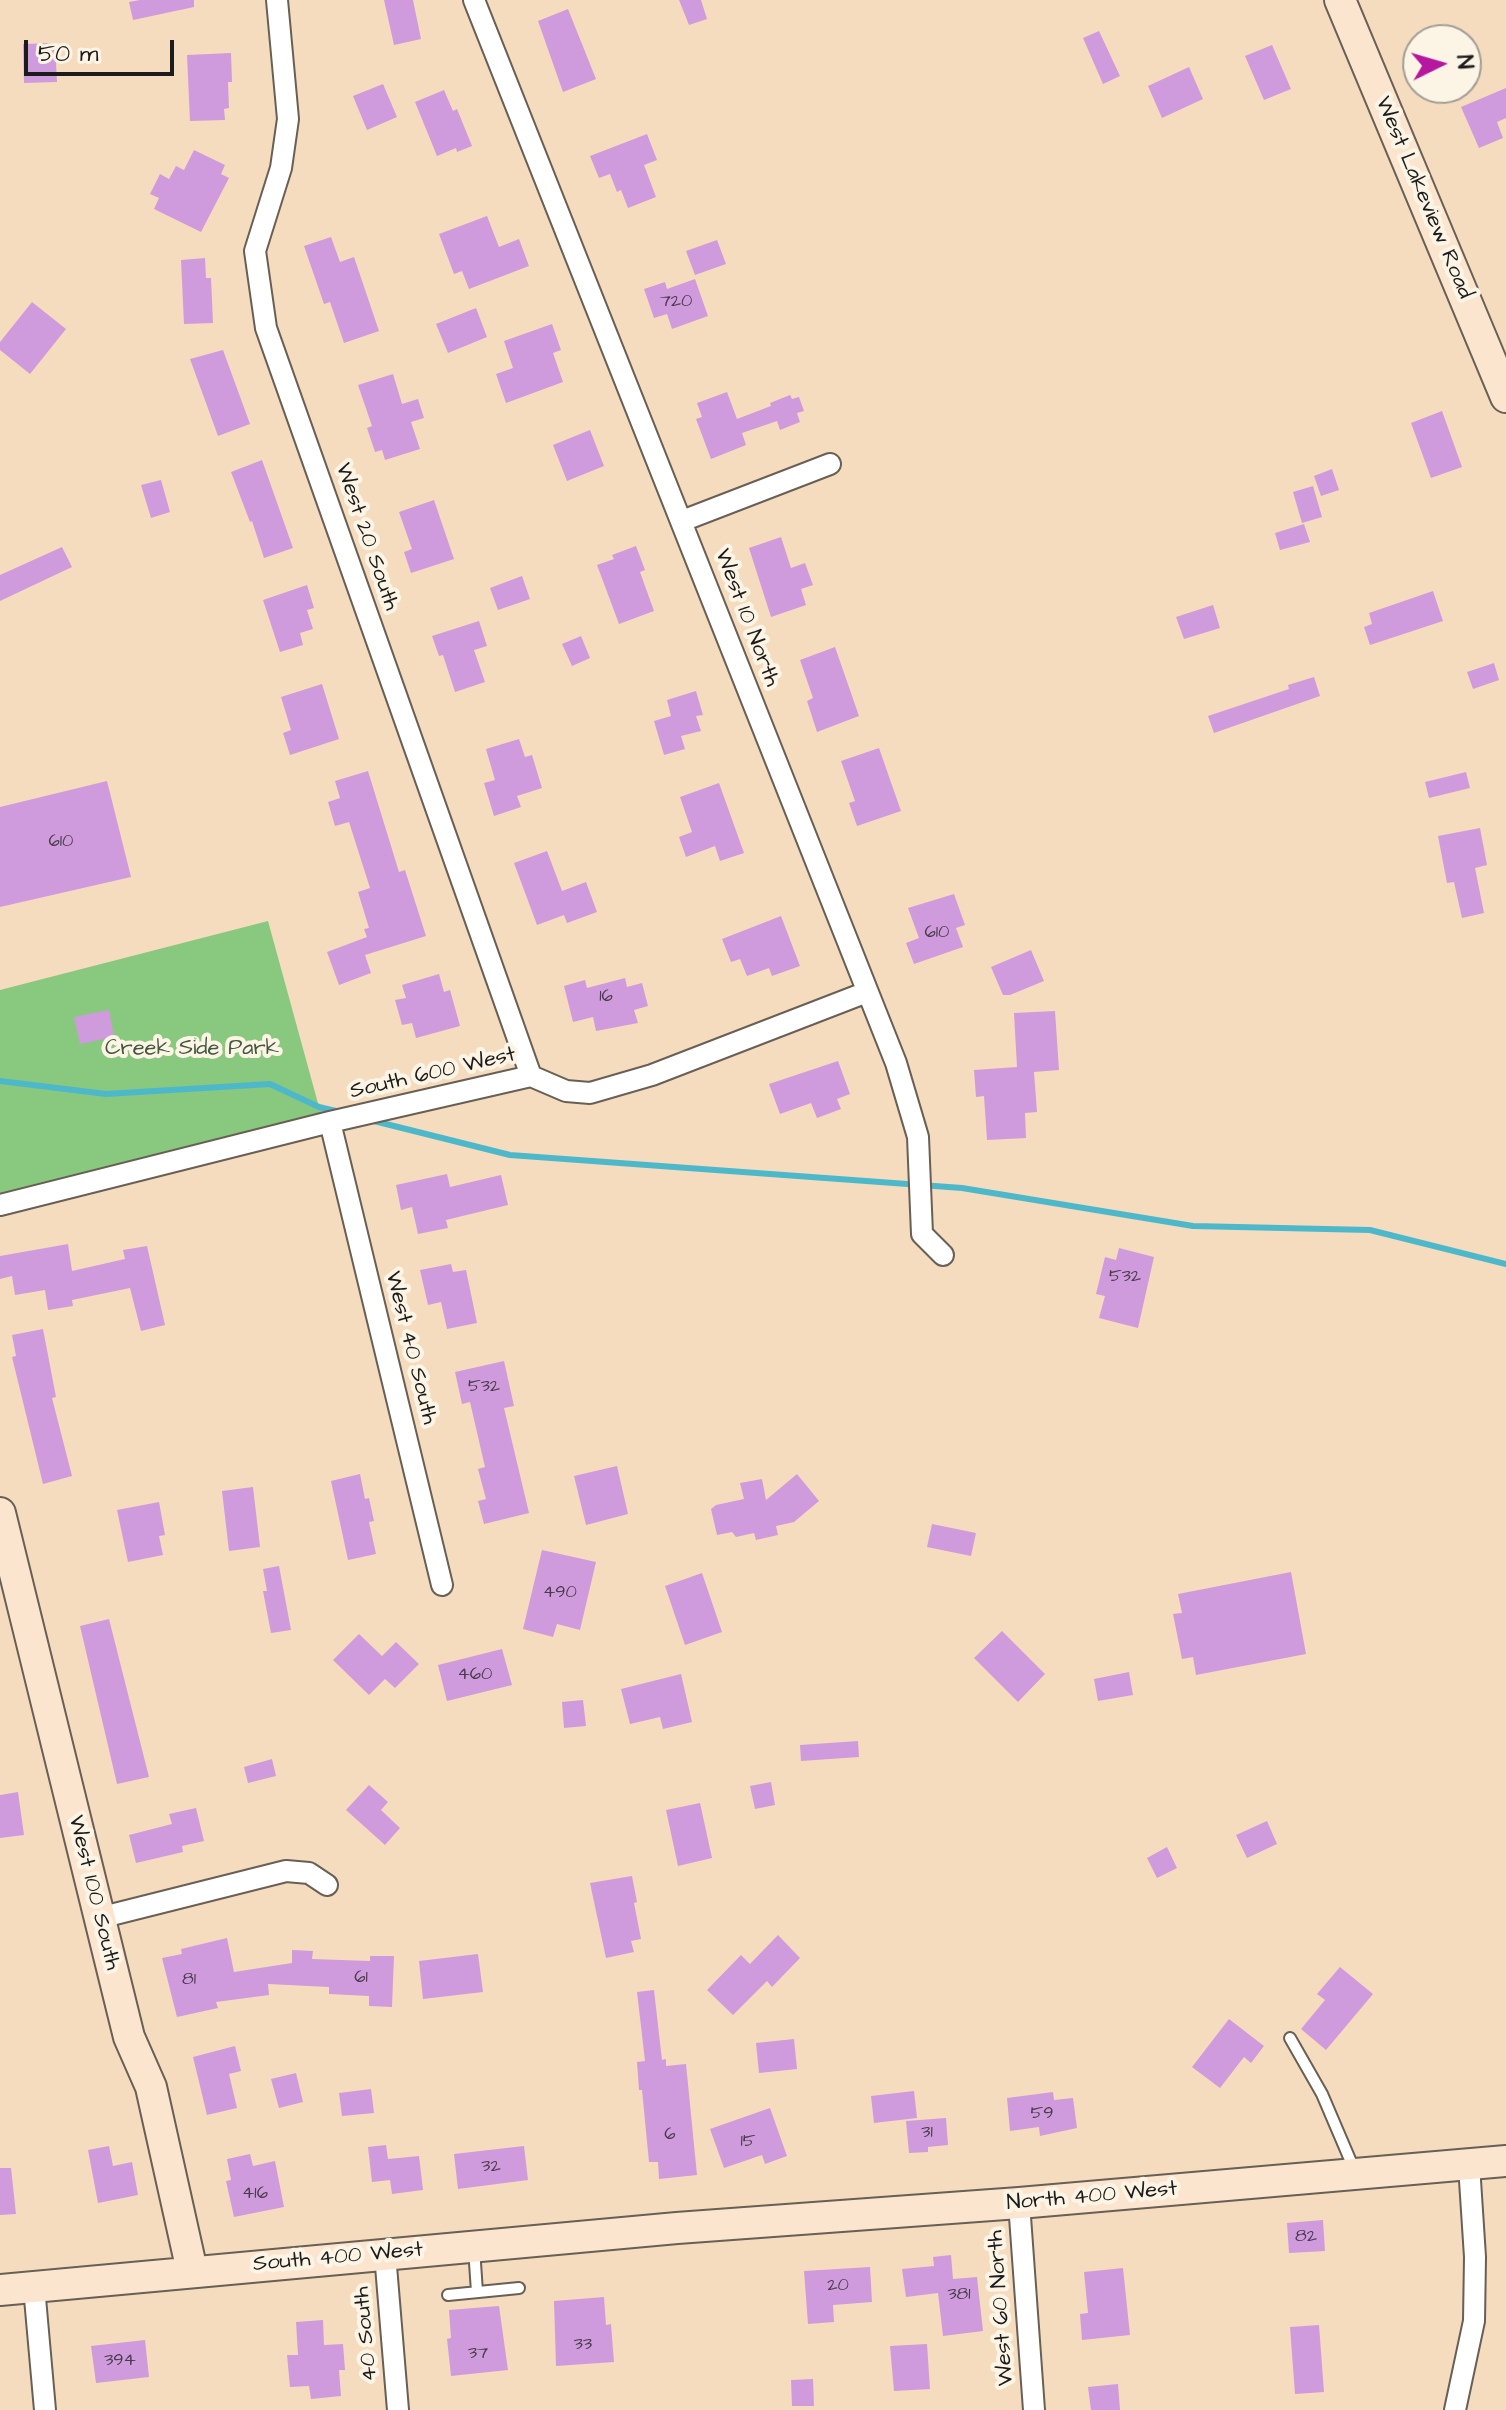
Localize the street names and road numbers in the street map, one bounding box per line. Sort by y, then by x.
street label: West Lakeview Road [1368,93,1478,303]
street label: West 20 South [328,460,404,614]
street label: West 10 North [708,546,784,690]
street label: South 600 West [348,1042,518,1106]
street label: West 40 South [378,1269,442,1427]
street label: West 100 South [61,1813,125,1973]
street label: North 400 West [1006,2176,1178,2218]
street label: West 60 North [983,2229,1021,2387]
street label: South 400 West [252,2237,424,2279]
street label: 40 South [350,2285,384,2383]

